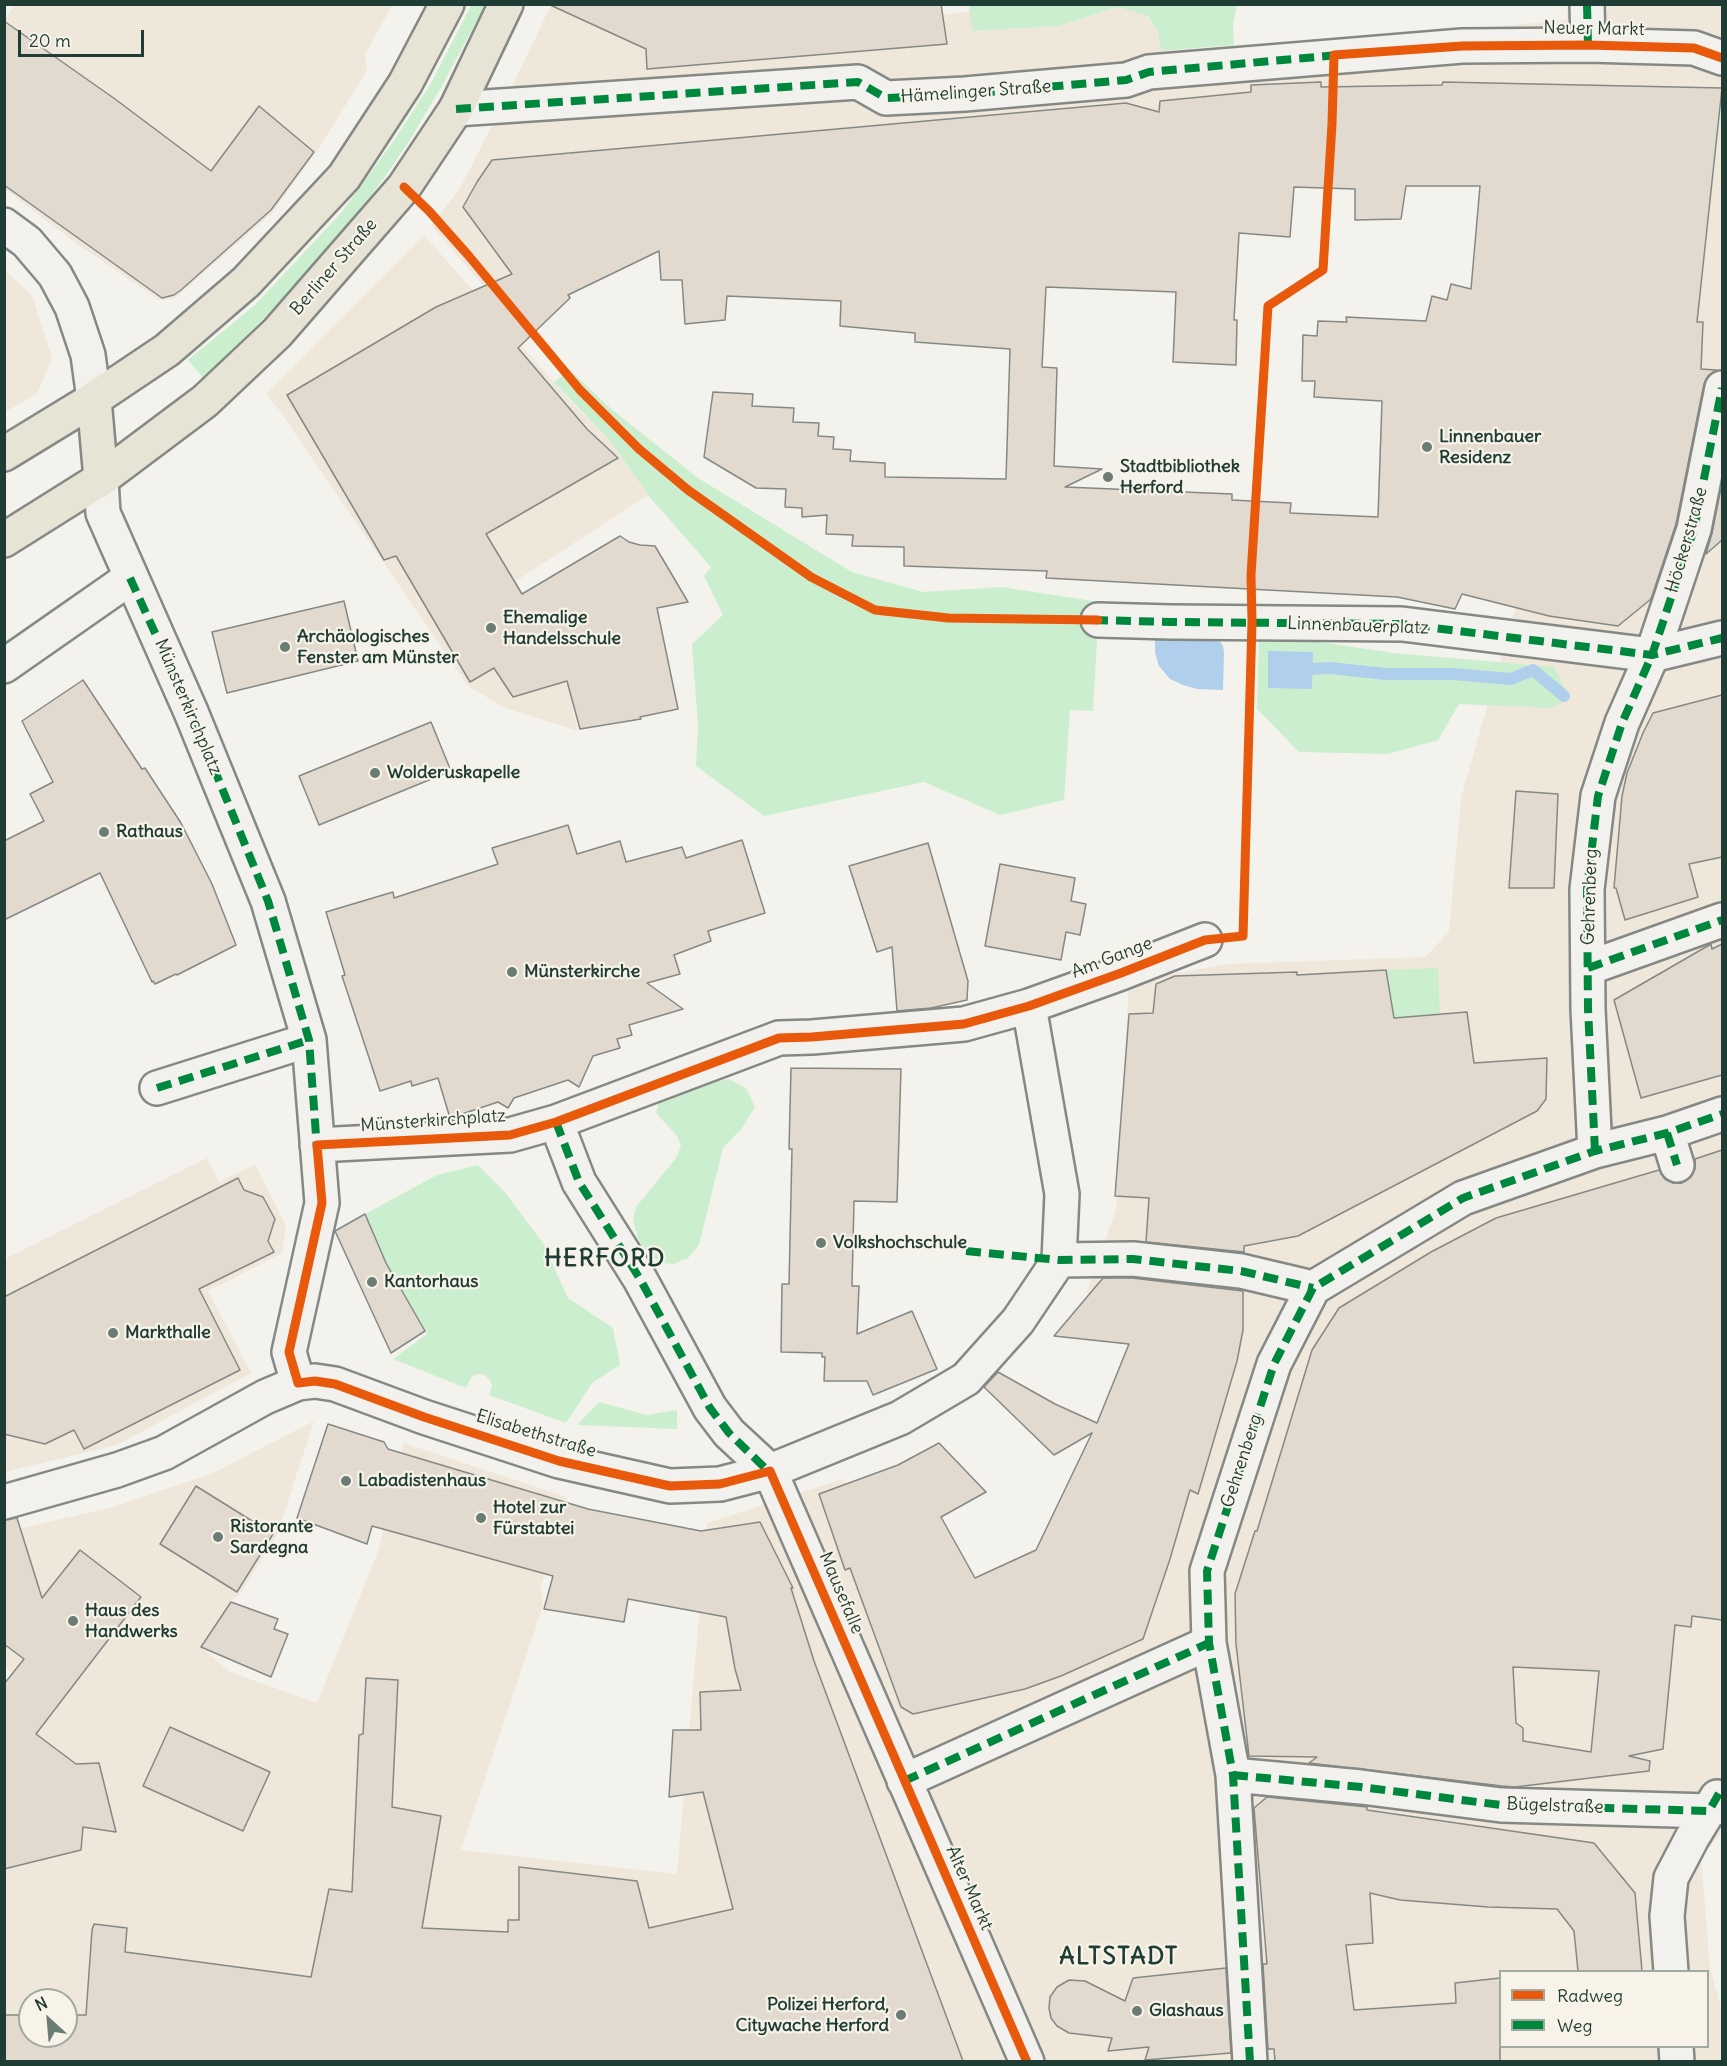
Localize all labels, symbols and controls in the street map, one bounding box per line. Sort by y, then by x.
street label: Neuer Markt [1543,17,1645,41]
scale bar [21,18,147,56]
text: 20 m [29,29,71,52]
street label: Hämelinger Straße [900,76,1052,108]
street label: Berliner Straße [286,214,382,320]
place label: Linnenbauer Residenz [1439,426,1541,468]
marker: Linnenbauer Residenz [1420,440,1434,454]
place label: Stadtbibliothek Herford [1120,456,1240,498]
marker: Stadtbibliothek Herford [1101,470,1115,484]
street label: Höckerstraße [1662,484,1712,596]
place label: Ehemalige Handelsschule [503,607,621,650]
street label: Linnenbauerplatz [1287,613,1429,639]
marker: Ehemalige Handelsschule [484,621,498,635]
place label: Archäologisches Fenster am Münster [297,626,459,668]
street label: Münsterkirchplatz [150,636,226,778]
marker: Archäologisches Fenster am Münster [278,640,292,654]
place label: Wolderuskapelle [387,762,520,784]
marker: Wolderuskapelle [368,766,382,780]
place label: Rathaus [116,821,183,843]
marker: Rathaus [97,825,111,839]
street label: Gehrenberg [1578,848,1602,946]
street label: Am Gange [1068,933,1156,983]
place label: Münsterkirche [524,961,640,983]
marker: Münsterkirche [505,965,519,979]
street label: Münsterkirchplatz [360,1105,506,1137]
place label: Volkshochschule [833,1232,967,1254]
marker: Volkshochschule [814,1236,828,1250]
district label: HERFORD [544,1245,666,1273]
place label: Kantorhaus [384,1271,478,1293]
marker: Kantorhaus [365,1275,379,1289]
place label: Markthalle [125,1322,211,1344]
marker: Markthalle [106,1326,120,1340]
street label: Elisabethstraße [473,1405,599,1463]
street label: Gehrenberg [1217,1412,1267,1510]
place label: Labadistenhaus [358,1470,486,1492]
marker: Labadistenhaus [339,1474,353,1488]
place label: Hotel zur Fürstabtei [493,1497,574,1540]
marker: Hotel zur Fürstabtei [474,1511,488,1525]
place label: Ristorante Sardegna [230,1516,313,1558]
marker: Ristorante Sardegna [211,1530,225,1544]
street label: Mausefalle [814,1549,868,1637]
place label: Haus des Handwerks [85,1600,178,1642]
marker: Haus des Handwerks [66,1614,80,1628]
street label: Bügelstraße [1506,1794,1604,1818]
street label: Alter Markt [941,1842,997,1934]
district label: ALTSTADT [1059,1943,1179,1971]
legend [1499,1970,1709,2048]
text: Radweg [1557,1984,1623,2007]
north arrow [18,1988,78,2048]
text: N [32,1992,50,2015]
place label: Polizei Herford, Citywache Herford [736,1994,889,2036]
place label: Glashaus [1149,2000,1224,2022]
marker: Glashaus [1130,2004,1144,2018]
marker: Polizei Herford, Citywache Herford [894,2008,908,2022]
text: Weg [1557,2014,1592,2037]

